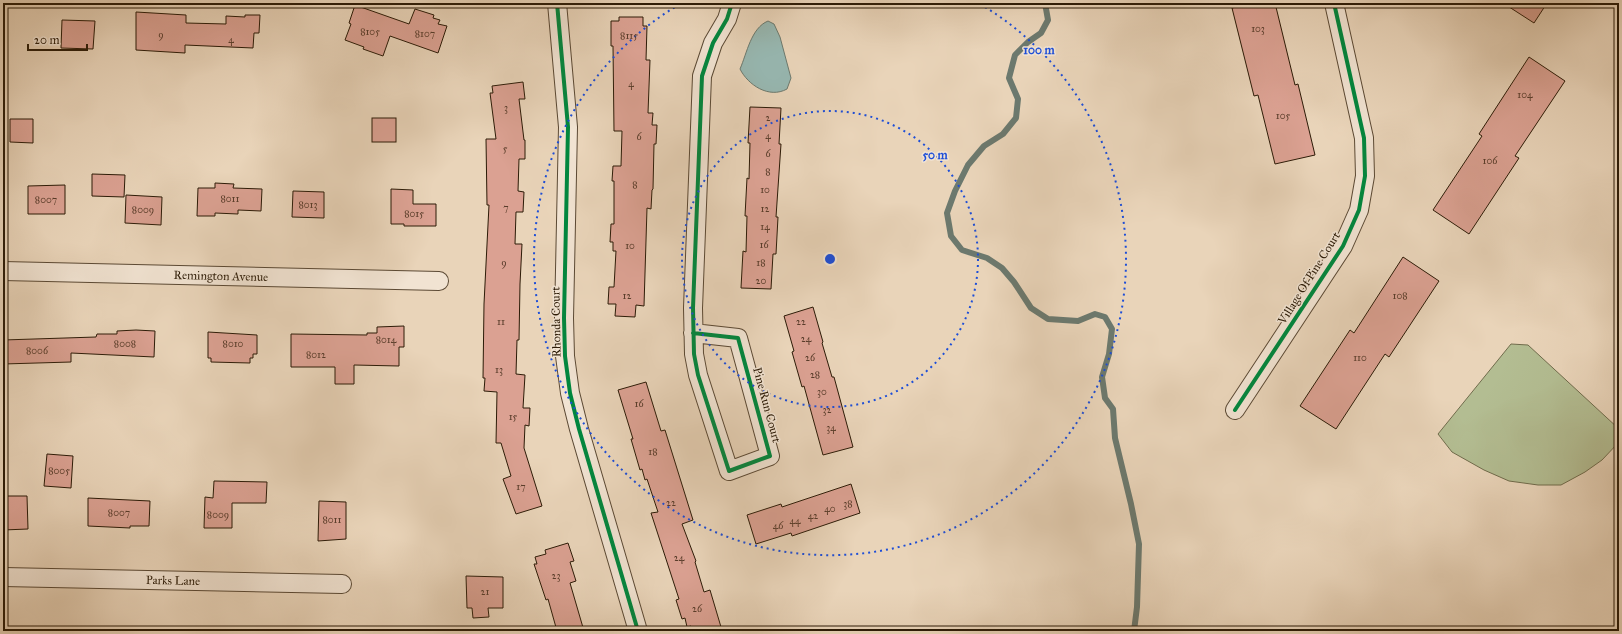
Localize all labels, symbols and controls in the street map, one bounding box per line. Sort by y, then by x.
house number: 103 [1251,23,1265,35]
scale bar [28,26,87,52]
house number: 8105 [360,26,380,38]
house number: 8107 [415,28,435,40]
house number: 9 [158,29,164,41]
house number: 8115 [620,30,638,42]
text: 20 m [34,33,60,47]
house number: 4 [228,34,234,46]
text: 100 m [1023,43,1056,57]
house number: 4 [628,78,634,90]
house number: 104 [1517,89,1533,101]
house number: 3 [504,102,508,114]
house number: 105 [1276,110,1291,122]
house number: 2 [766,112,771,124]
house number: 4 [765,130,771,142]
house number: 6 [636,131,642,143]
house number: 5 [503,143,508,155]
house number: 6 [765,148,771,160]
text: 50 m [922,148,949,162]
house number: 106 [1483,155,1498,167]
house number: 8 [765,166,771,178]
house number: 8 [632,179,638,191]
house number: 10 [760,184,770,196]
house number: 8011 [221,193,240,205]
house number: 8007 [35,194,57,206]
house number: 8013 [299,199,318,211]
house number: 7 [503,202,509,214]
house number: 12 [761,203,770,215]
house number: 8009 [132,204,154,216]
house number: 8015 [404,208,424,220]
house number: 14 [760,221,770,233]
street label: Village Of Pine Court [1274,229,1344,328]
house number: 16 [759,239,769,251]
house number: 10 [625,240,635,252]
centre of rings [823,252,837,266]
house number: 9 [501,257,507,269]
house number: 18 [756,257,766,269]
street label: Remington Avenue [174,268,268,284]
house number: 20 [756,275,767,287]
street label: Rhonda Court [548,286,564,358]
house number: 12 [623,290,632,302]
house number: 108 [1392,290,1408,302]
house number: 11 [497,316,505,328]
house number: 22 [796,316,806,328]
house number: 24 [801,333,812,345]
house number: 8014 [376,334,397,346]
house number: 8008 [114,338,136,350]
house number: 8010 [223,338,244,350]
house number: 8006 [26,345,49,357]
house number: 8012 [306,349,326,361]
house number: 26 [805,352,816,364]
house number: 110 [1353,352,1367,364]
house number: 13 [495,364,503,376]
street label: Pine Run Court [750,366,784,445]
house number: 28 [810,369,820,381]
house number: 30 [817,386,827,398]
house number: 16 [634,398,644,410]
house number: 32 [823,404,832,416]
house number: 15 [509,411,518,423]
house number: 34 [826,422,836,434]
house number: 18 [648,446,658,458]
house number: 8005 [48,465,70,477]
house number: 17 [516,481,526,493]
house number: 22 [666,497,676,509]
house number: 38 [843,498,853,510]
house number: 40 [824,503,836,515]
house number: 8007 [108,507,130,519]
house number: 8009 [207,509,229,521]
house number: 42 [808,510,818,522]
house number: 8011 [323,514,342,526]
house number: 44 [789,515,801,527]
house number: 46 [773,520,784,532]
house number: 24 [674,552,685,564]
house number: 23 [552,570,560,582]
street label: Parks Lane [146,573,200,588]
house number: 21 [481,586,489,598]
house number: 26 [692,603,703,615]

